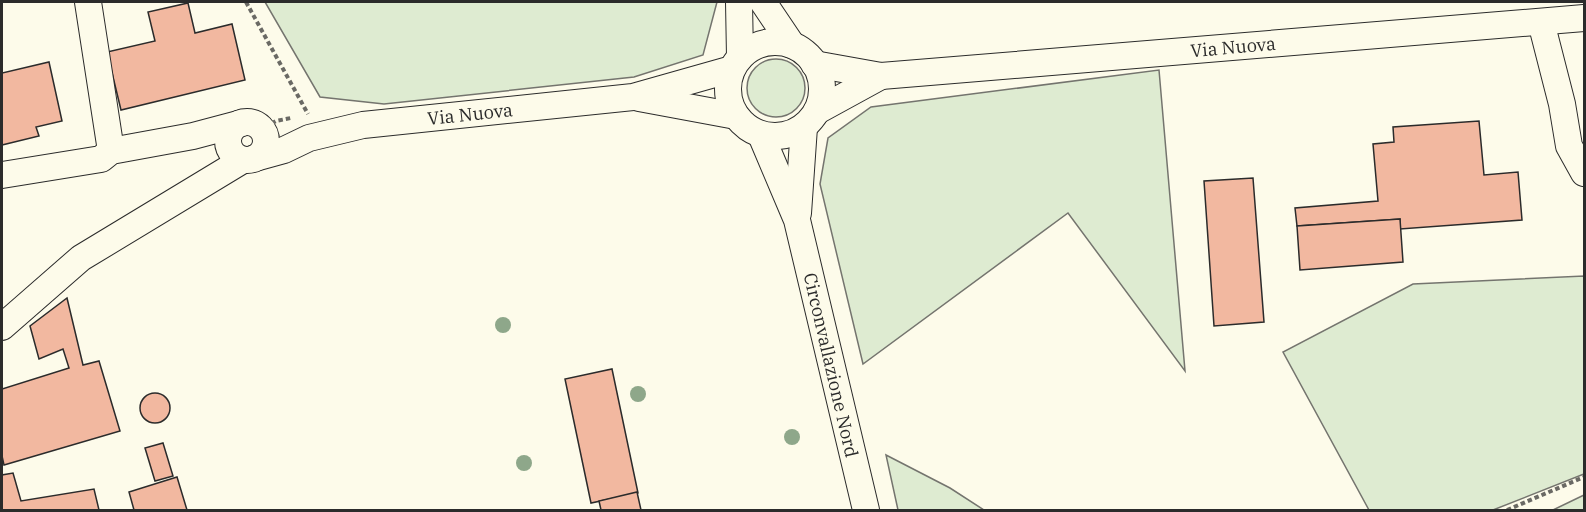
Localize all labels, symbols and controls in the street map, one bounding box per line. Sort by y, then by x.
street label: Via Nuova [1189,32,1277,62]
street label: Via Nuova [426,98,514,130]
street label: Circonvallazione Nord [799,270,863,460]

